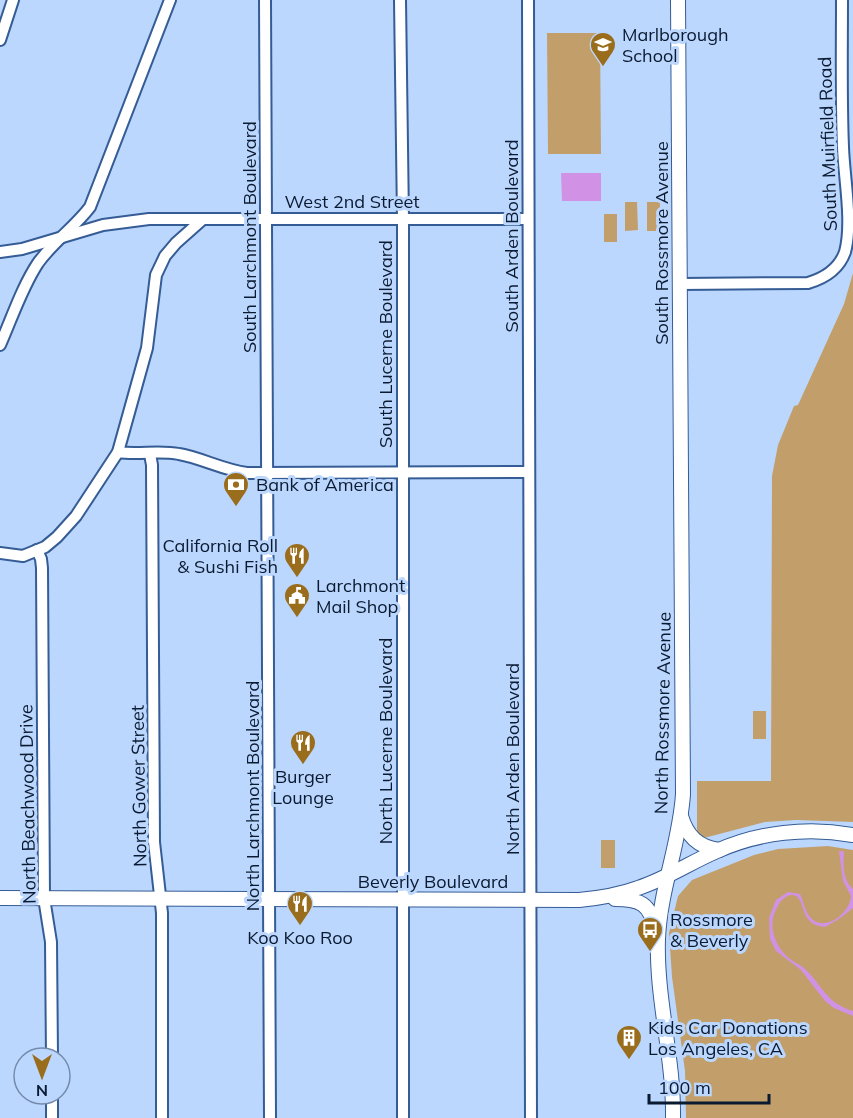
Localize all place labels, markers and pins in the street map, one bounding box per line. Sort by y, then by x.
place label: Marlborough School [622,23,729,67]
school or university icon: Marlborough School [588,30,618,68]
bank icon: Bank of America [221,470,251,508]
place label: Bank of America [256,473,394,496]
place label: California Roll & Sushi Fish [163,534,278,578]
restaurant icon: California Roll & Sushi Fish [282,541,312,579]
place label: Larchmont Mail Shop [316,574,405,618]
public building icon: Larchmont Mail Shop [282,581,312,619]
restaurant icon: Burger Lounge [288,728,318,766]
place label: Burger Lounge [272,765,334,809]
restaurant icon: Koo Koo Roo [285,889,315,927]
place label: Rossmore & Beverly [670,908,753,952]
bus stop icon: Rossmore & Beverly [635,915,665,953]
place label: Koo Koo Roo [247,926,353,949]
place label: Kids Car Donations Los Angeles, CA [648,1016,808,1060]
building icon: Kids Car Donations Los Angeles, CA [614,1023,644,1061]

